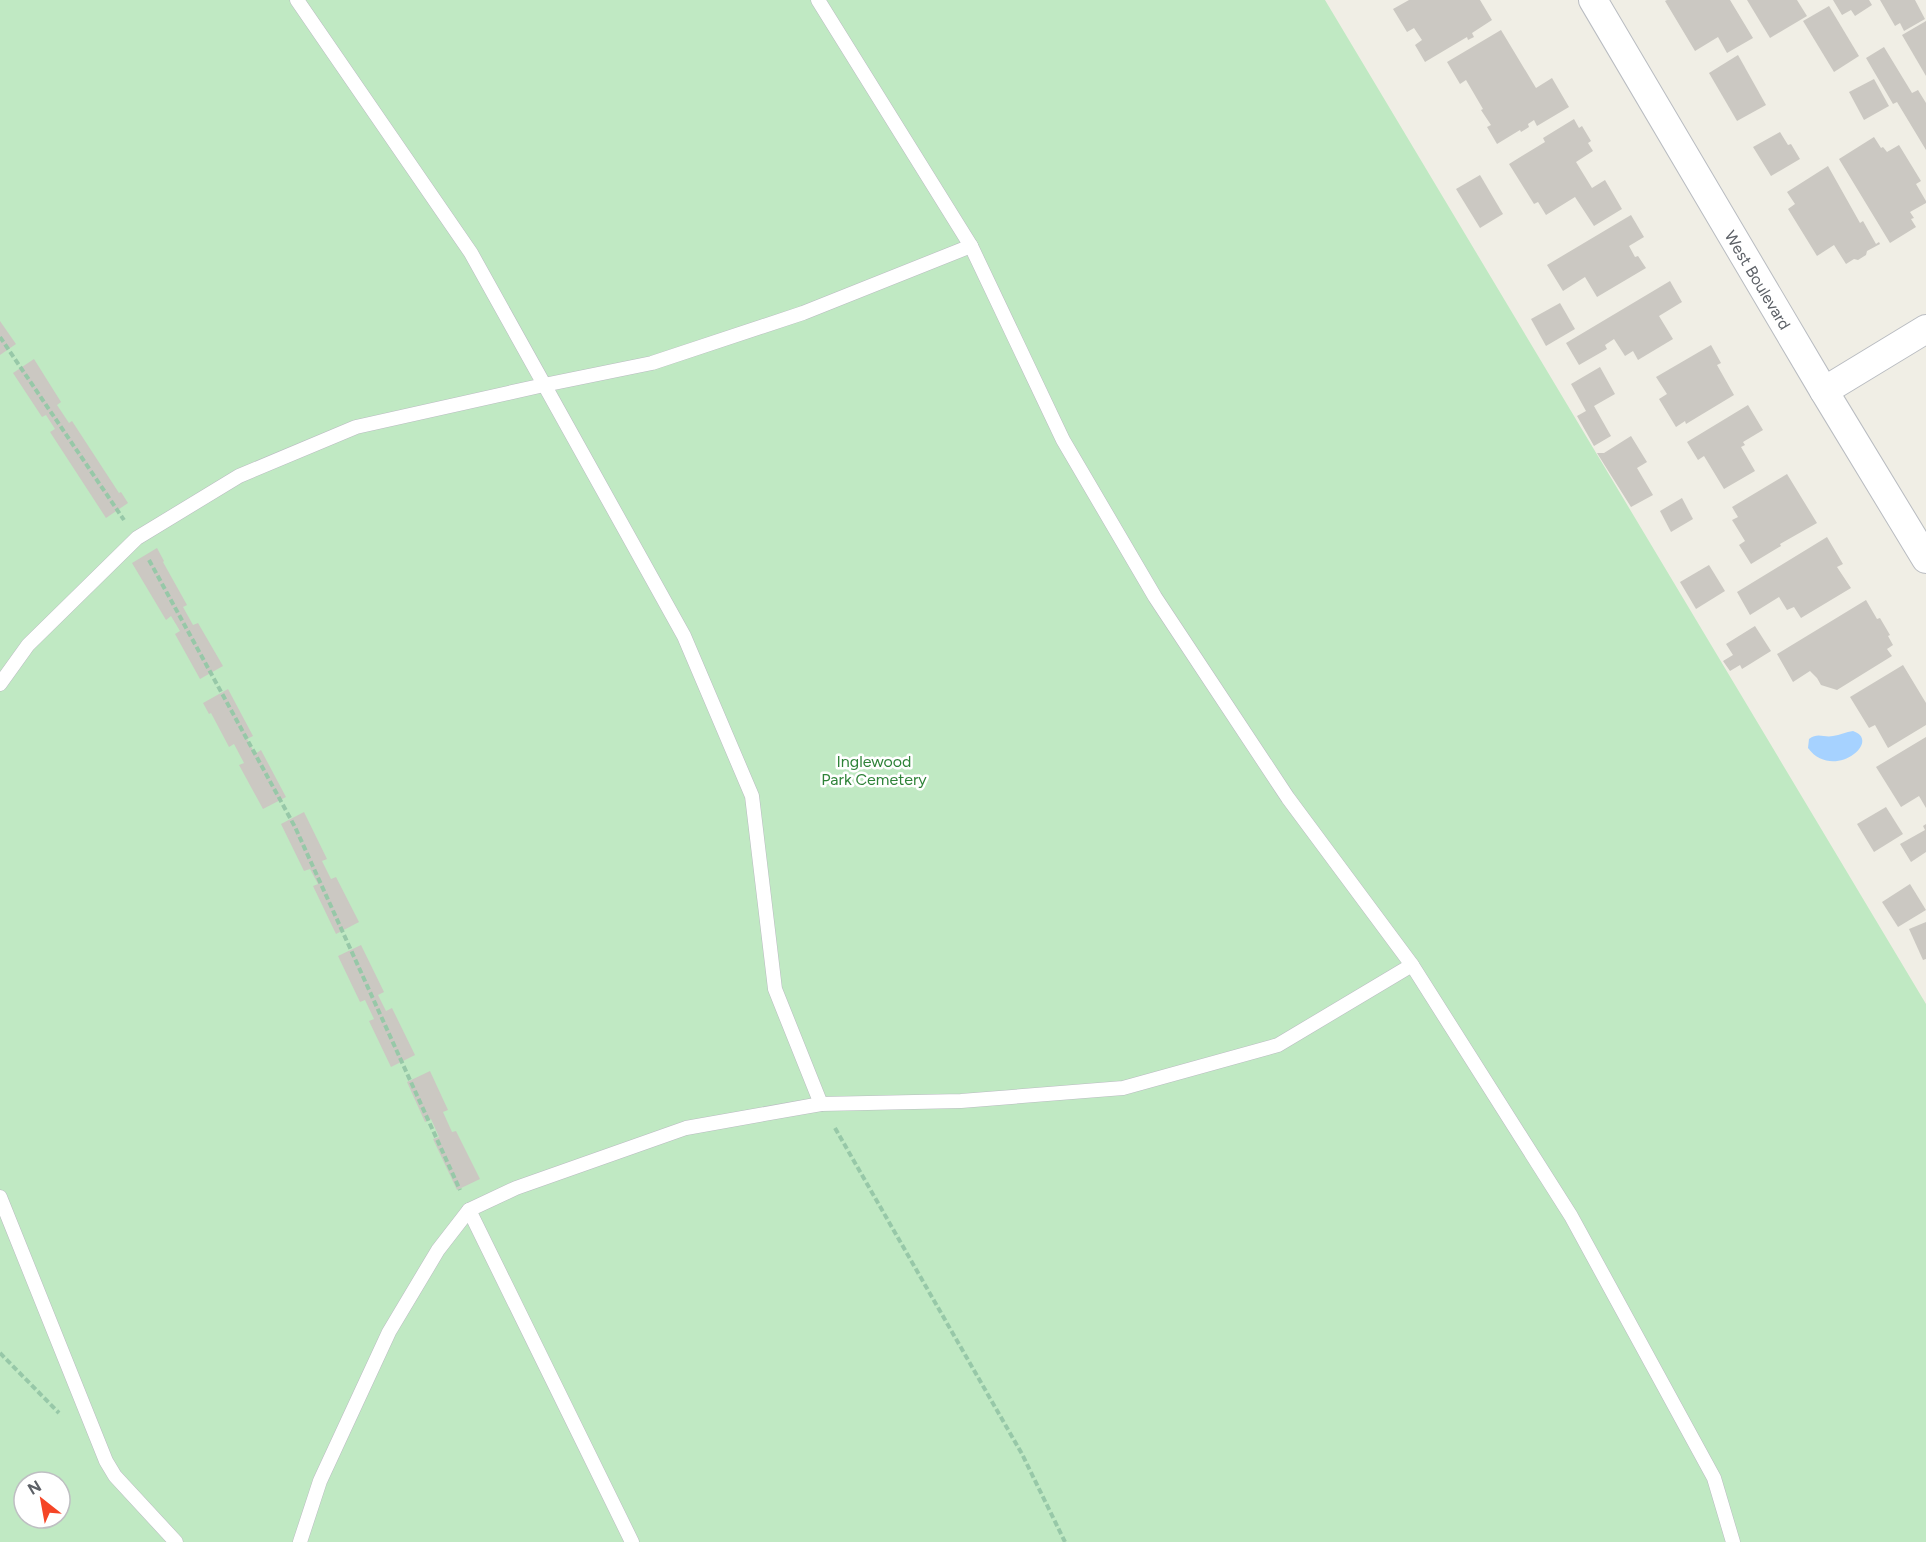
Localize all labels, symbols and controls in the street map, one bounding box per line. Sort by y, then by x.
street label: West Boulevard [1721,227,1795,333]
park label: Inglewood Park Cemetery [821,752,927,789]
north arrow [12,1470,72,1530]
text: N [24,1476,45,1499]

